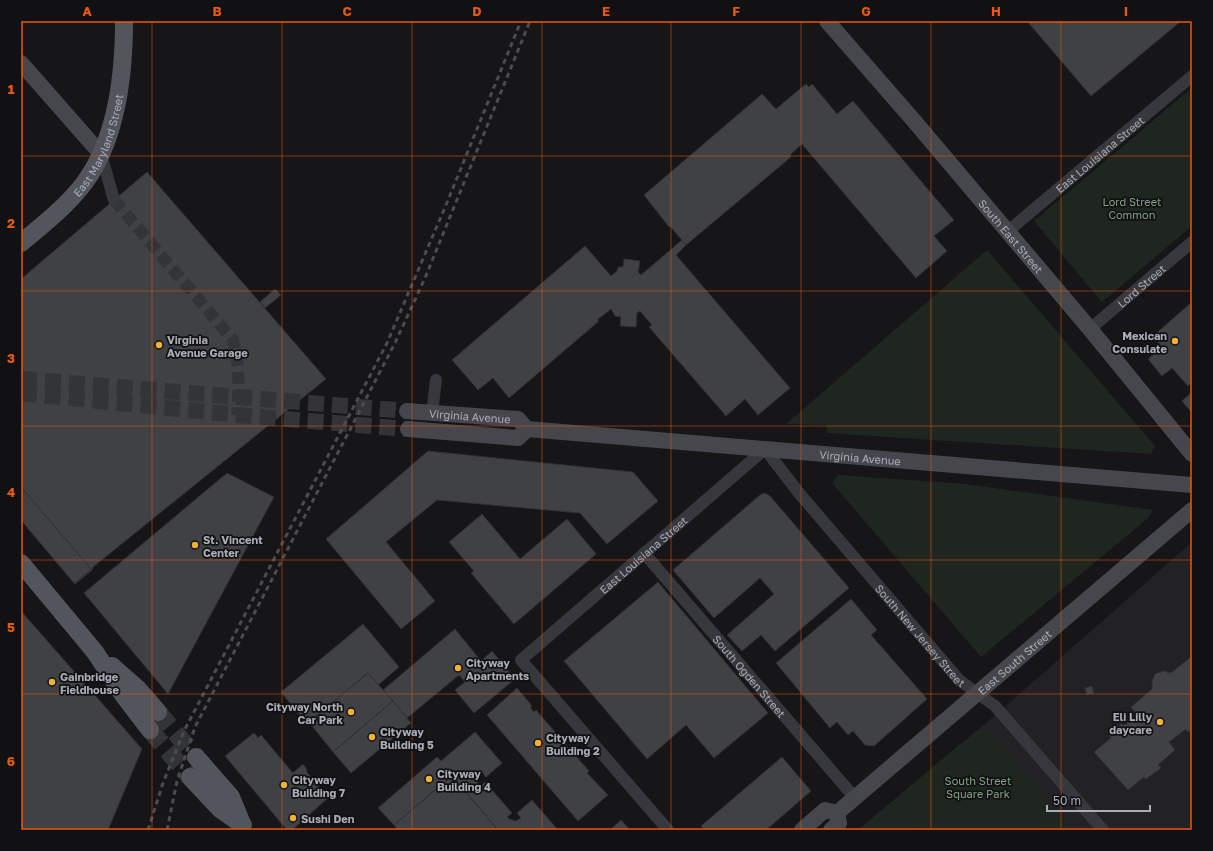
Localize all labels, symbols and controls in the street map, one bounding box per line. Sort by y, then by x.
text: A [82,3,92,19]
text: B [212,3,222,19]
text: C [342,3,352,19]
text: D [472,3,482,19]
text: E [602,3,610,19]
text: F [732,3,740,19]
text: G [861,3,871,19]
text: H [991,3,1001,19]
text: I [1124,3,1128,19]
text: 1 [8,81,15,97]
street label: East Maryland Street [70,93,125,199]
street label: East Louisiana Street [1053,113,1146,195]
park label: Lord Street Common [1102,195,1162,221]
street label: South East Street [976,196,1046,275]
text: 2 [7,215,15,231]
street label: Lord Street [1114,261,1168,310]
place label: Mexican Consulate [1112,329,1167,355]
place label: Virginia Avenue Garage [167,333,248,359]
marker: Mexican Consulate [1170,336,1180,346]
marker: Virginia Avenue Garage [154,340,164,350]
text: 3 [7,350,15,366]
street label: Virginia Avenue [429,406,511,425]
street label: Virginia Avenue [819,447,901,467]
text: 4 [7,484,15,500]
street label: East Louisiana Street [597,513,689,596]
place label: St. Vincent Center [203,533,263,559]
marker: St. Vincent Center [190,540,200,550]
street label: South New Jersey Street [873,581,968,689]
text: 5 [7,619,15,635]
street label: East South Street [975,627,1054,697]
street label: South Ogden Street [711,632,789,720]
place label: Cityway Apartments [466,656,529,682]
marker: Cityway Apartments [453,663,463,673]
place label: Gainbridge Fieldhouse [60,670,119,696]
marker: Gainbridge Fieldhouse [47,677,57,687]
place label: Cityway North Car Park [266,700,344,726]
marker: Cityway North Car Park [346,707,356,717]
place label: Eli Lilly daycare [1109,710,1152,736]
marker: Eli Lilly daycare [1155,717,1165,727]
place label: Cityway Building 5 [380,725,434,751]
place label: Cityway Building 2 [546,731,600,757]
marker: Cityway Building 5 [367,732,377,742]
marker: Cityway Building 2 [533,738,543,748]
text: 6 [7,753,15,769]
place label: Cityway Building 4 [437,767,491,793]
place label: Cityway Building 7 [292,773,345,799]
marker: Cityway Building 4 [424,774,434,784]
park label: South Street Square Park [945,774,1011,800]
marker: Cityway Building 7 [279,780,289,790]
scale bar [1047,787,1150,813]
text: 50 m [1053,793,1081,808]
place label: Sushi Den [301,812,355,825]
marker: Sushi Den [288,813,298,823]

